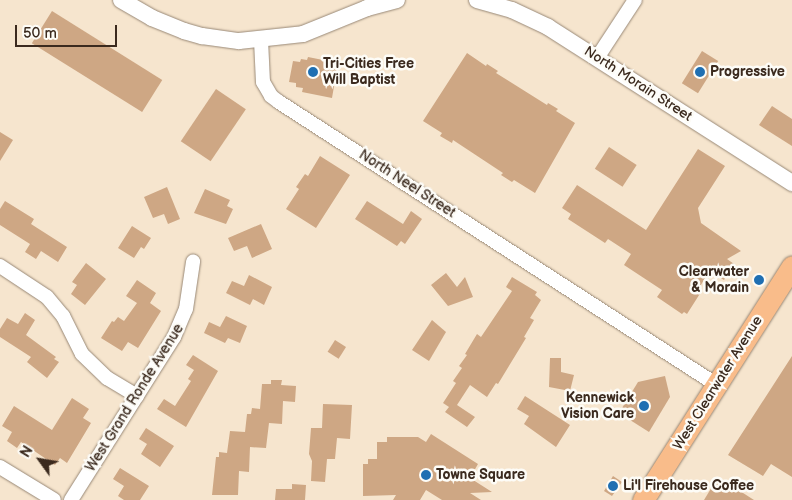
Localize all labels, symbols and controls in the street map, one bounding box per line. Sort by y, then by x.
scale bar [18,15,120,47]
text: 50 m [23,24,57,43]
street label: North Morain Street [581,43,695,125]
place label: Tri-Cities Free Will Baptist [323,56,414,88]
place label: Progressive [710,64,785,80]
marker: Tri-Cities Free Will Baptist [307,66,319,78]
marker: Progressive [694,66,706,78]
street label: North Neel Street [355,146,459,222]
place label: Clearwater & Morain [679,264,749,296]
marker: Clearwater & Morain [753,274,765,286]
street label: West Clearwater Avenue [670,313,766,453]
street label: West Grand Ronde Avenue [83,321,187,475]
place label: Kennewick Vision Care [561,390,634,422]
marker: Kennewick Vision Care [638,400,650,412]
north arrow [15,435,65,485]
text: N [17,443,37,461]
place label: Towne Square [436,467,525,483]
marker: Towne Square [420,469,432,481]
place label: Li'l Firehouse Coffee [623,478,754,494]
marker: Li'l Firehouse Coffee [607,480,619,492]

